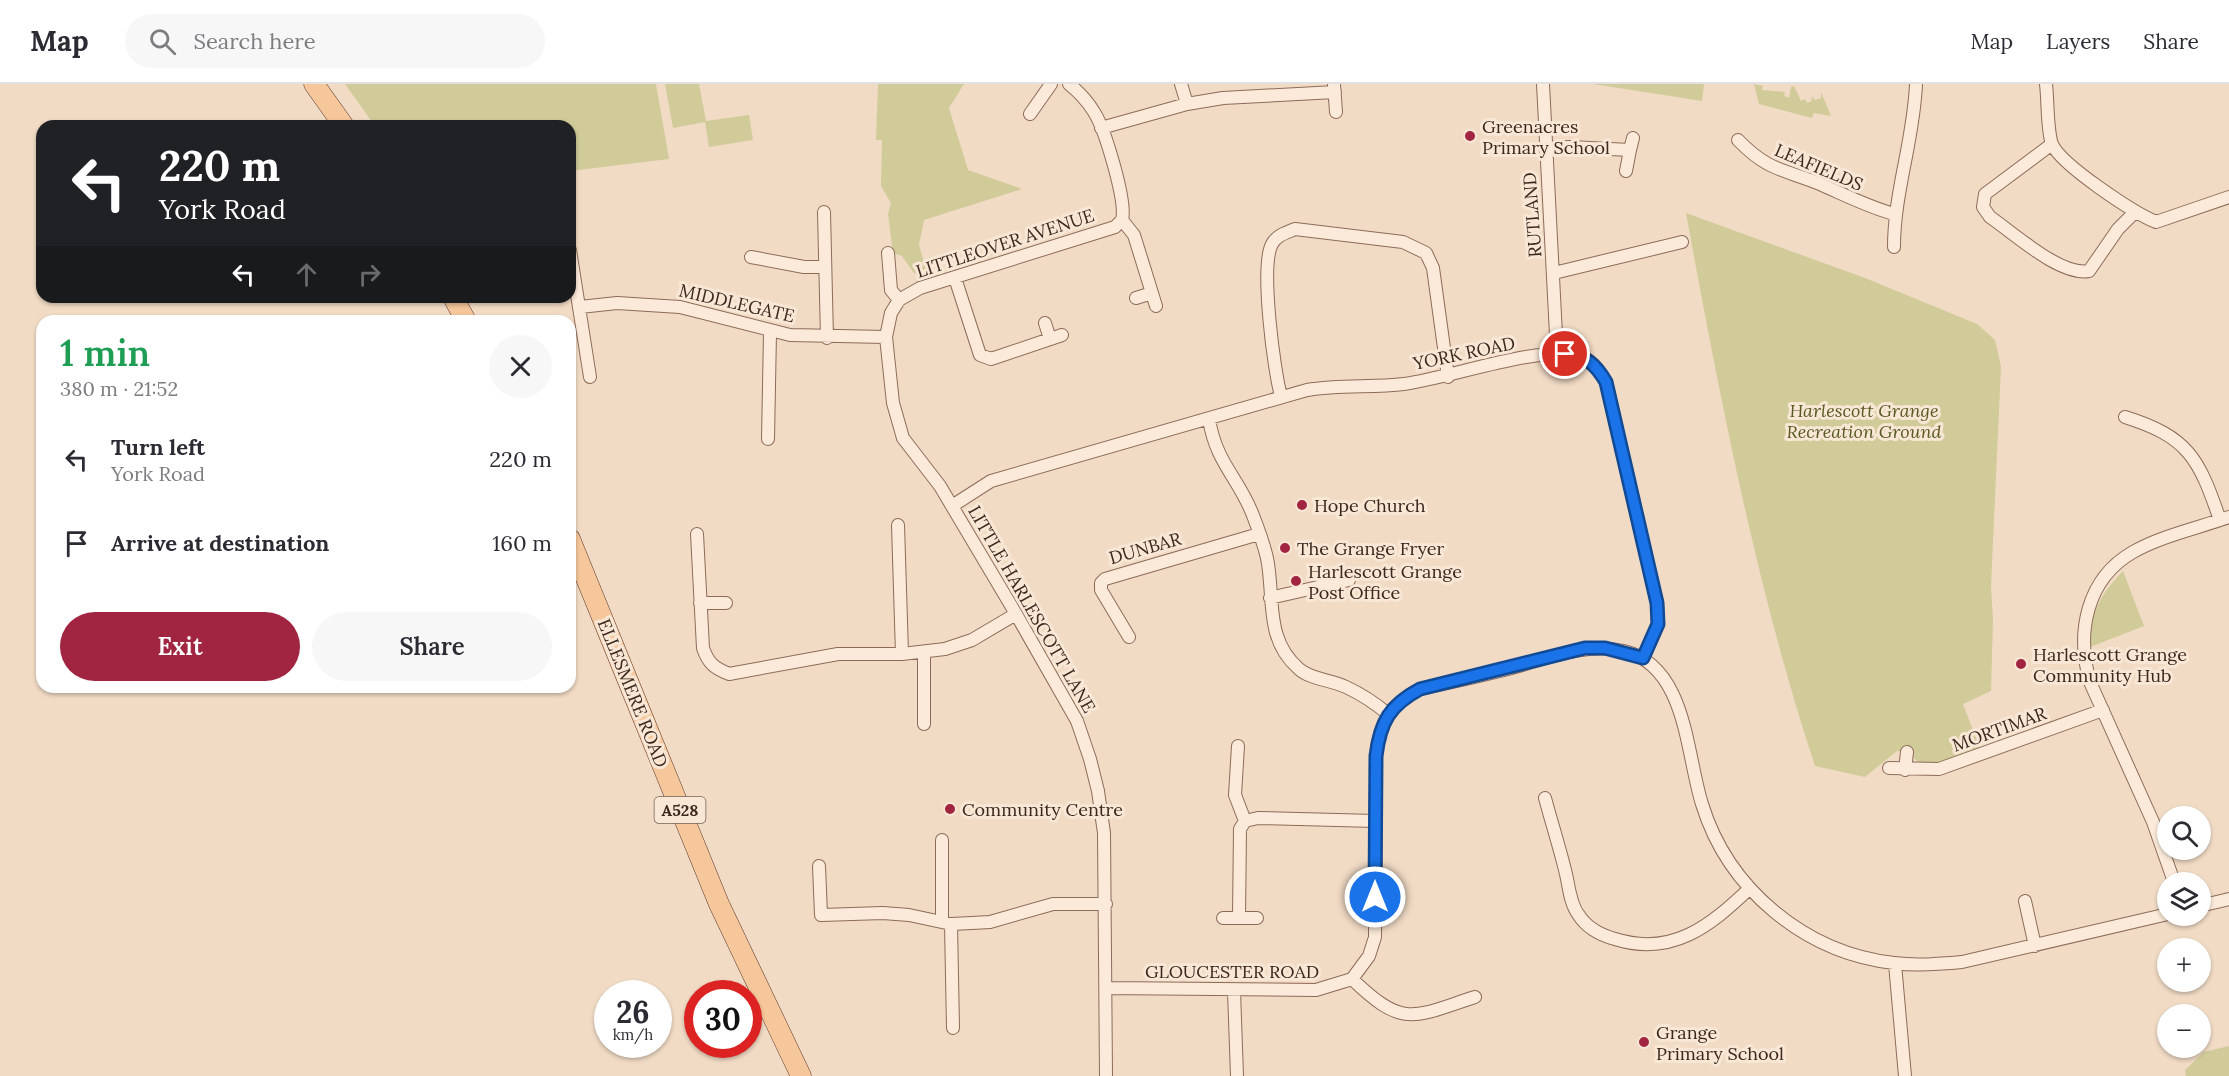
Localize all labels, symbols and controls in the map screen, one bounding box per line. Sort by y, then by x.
search box [125,14,545,68]
text: Map [30,23,89,59]
icon: search [146,25,179,58]
text: Search here [194,27,316,55]
text: Map [1970,28,2013,55]
text: Layers [2046,28,2110,55]
text: Share [2143,28,2199,55]
place label: Greenacres Primary School [1482,115,1610,159]
marker: Greenacres Primary School [1463,129,1477,143]
street label: LEAFIELDS [1771,138,1867,196]
text: 220 m [159,139,280,193]
icon: left [60,144,138,222]
street label: RUTLAND [1518,172,1546,258]
text: York Road [159,192,286,226]
street label: LITTLEOVER AVENUE [913,203,1097,283]
icon: left [227,258,260,291]
icon: ahead [290,258,323,291]
icon: right [353,258,386,291]
street label: MIDDLEGATE [677,279,797,327]
pin [1539,328,1590,379]
text: 1 min [60,330,150,376]
street label: YORK ROAD [1410,331,1517,375]
button: close [489,335,552,398]
icon: arrive [1548,337,1581,370]
text: 380 m · 21:52 [60,376,178,401]
park label: Harlescott Grange Recreation Ground [1787,399,1941,443]
text: Turn left [111,433,205,461]
icon: left [60,443,93,476]
text: 220 m [489,445,552,473]
text: York Road [111,461,205,486]
place label: Hope Church [1314,494,1426,517]
marker: Hope Church [1295,498,1309,512]
street label: LITTLE HARLESCOTT LANE [963,501,1101,717]
icon: arrive [60,527,93,560]
street label: DUNBAR [1106,527,1184,569]
text: Arrive at destination [111,529,329,557]
text: 160 m [492,529,552,557]
place label: The Grange Fryer [1297,537,1445,560]
marker: The Grange Fryer [1278,541,1292,555]
place label: Harlescott Grange Post Office [1308,560,1462,604]
marker: Harlescott Grange Post Office [1289,574,1303,588]
button: Exit [60,612,300,681]
button: Share [312,612,552,681]
street label: ELLESMERE ROAD [593,615,673,771]
place label: Harlescott Grange Community Hub [2033,643,2187,687]
marker: Harlescott Grange Community Hub [2014,657,2028,671]
street label: MORTIMAR [1949,701,2050,757]
road number: A528 [654,797,706,823]
place label: Community Centre [962,798,1123,821]
marker: Community Centre [943,802,957,816]
map controls [2157,806,2211,1058]
button: search [2157,806,2211,860]
position arrow [1343,865,1407,929]
button: layers [2157,872,2211,926]
button: + [2157,938,2211,992]
street label: GLOUCESTER ROAD [1145,960,1319,983]
speed limit sign: 30 [684,980,762,1058]
text: 26 [616,993,650,1031]
button: − [2157,1004,2211,1058]
place label: Grange Primary School [1656,1021,1784,1065]
text: km/h [613,1025,653,1044]
marker: Grange Primary School [1637,1035,1651,1049]

